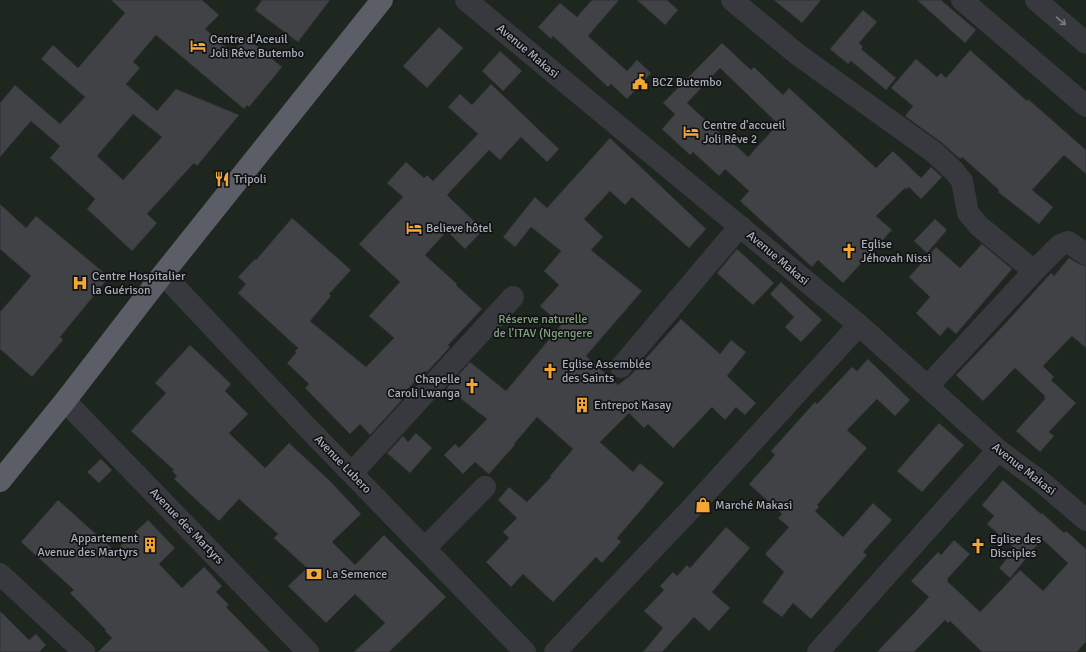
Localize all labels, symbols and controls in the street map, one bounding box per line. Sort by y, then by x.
one-way arrow [1056,17,1066,26]
street label: Avenue Makasi [494,21,562,82]
place label: Centre d'Aceuil Joli Rêve Butembo [210,32,304,61]
hotel icon: Centre d'Aceuil Joli Rêve Butembo [189,37,207,55]
public building icon: BCZ Butembo [631,73,649,91]
place label: BCZ Butembo [652,75,722,90]
place label: Centre d'accueil Joli Rêve 2 [703,118,786,147]
hotel icon: Centre d'accueil Joli Rêve 2 [682,123,700,141]
restaurant icon: Tripoli [213,170,231,188]
place label: Tripoli [234,172,267,187]
hotel icon: Believe hôtel [405,219,423,237]
place label: Believe hôtel [426,221,493,236]
street label: Avenue Makasi [744,228,812,289]
place label: Eglise Jéhovah Nissi [861,237,931,266]
church icon: Eglise Jéhovah Nissi [840,242,858,260]
place label: Centre Hospitalier la Guérison [92,269,186,298]
hospital icon: Centre Hospitalier la Guérison [71,274,89,292]
park label: Réserve naturelle de l'ITAV (Ngengere [493,312,593,341]
place label: Eglise Assemblée des Saints [562,357,651,386]
church icon: Eglise Assemblée des Saints [541,362,559,380]
place label: Chapelle Caroli Lwanga [388,372,460,401]
church icon: Chapelle Caroli Lwanga [463,377,481,395]
building icon: Entrepot Kasay [573,396,591,414]
place label: Entrepot Kasay [594,398,671,413]
street label: Avenue Lubero [311,432,374,497]
street label: Avenue Makasi [989,440,1058,499]
street label: Avenue des Martyrs [146,485,227,568]
shop icon: Marché Makasi [694,496,712,514]
place label: Marché Makasi [715,498,792,513]
place label: Appartement Avenue des Martyrs [38,531,138,560]
place label: Eglise des Disciples [990,532,1041,561]
building icon: Appartement Avenue des Martyrs [141,536,159,554]
church icon: Eglise des Disciples [969,537,987,555]
bank icon: La Semence [305,565,323,583]
place label: La Semence [326,567,387,582]

